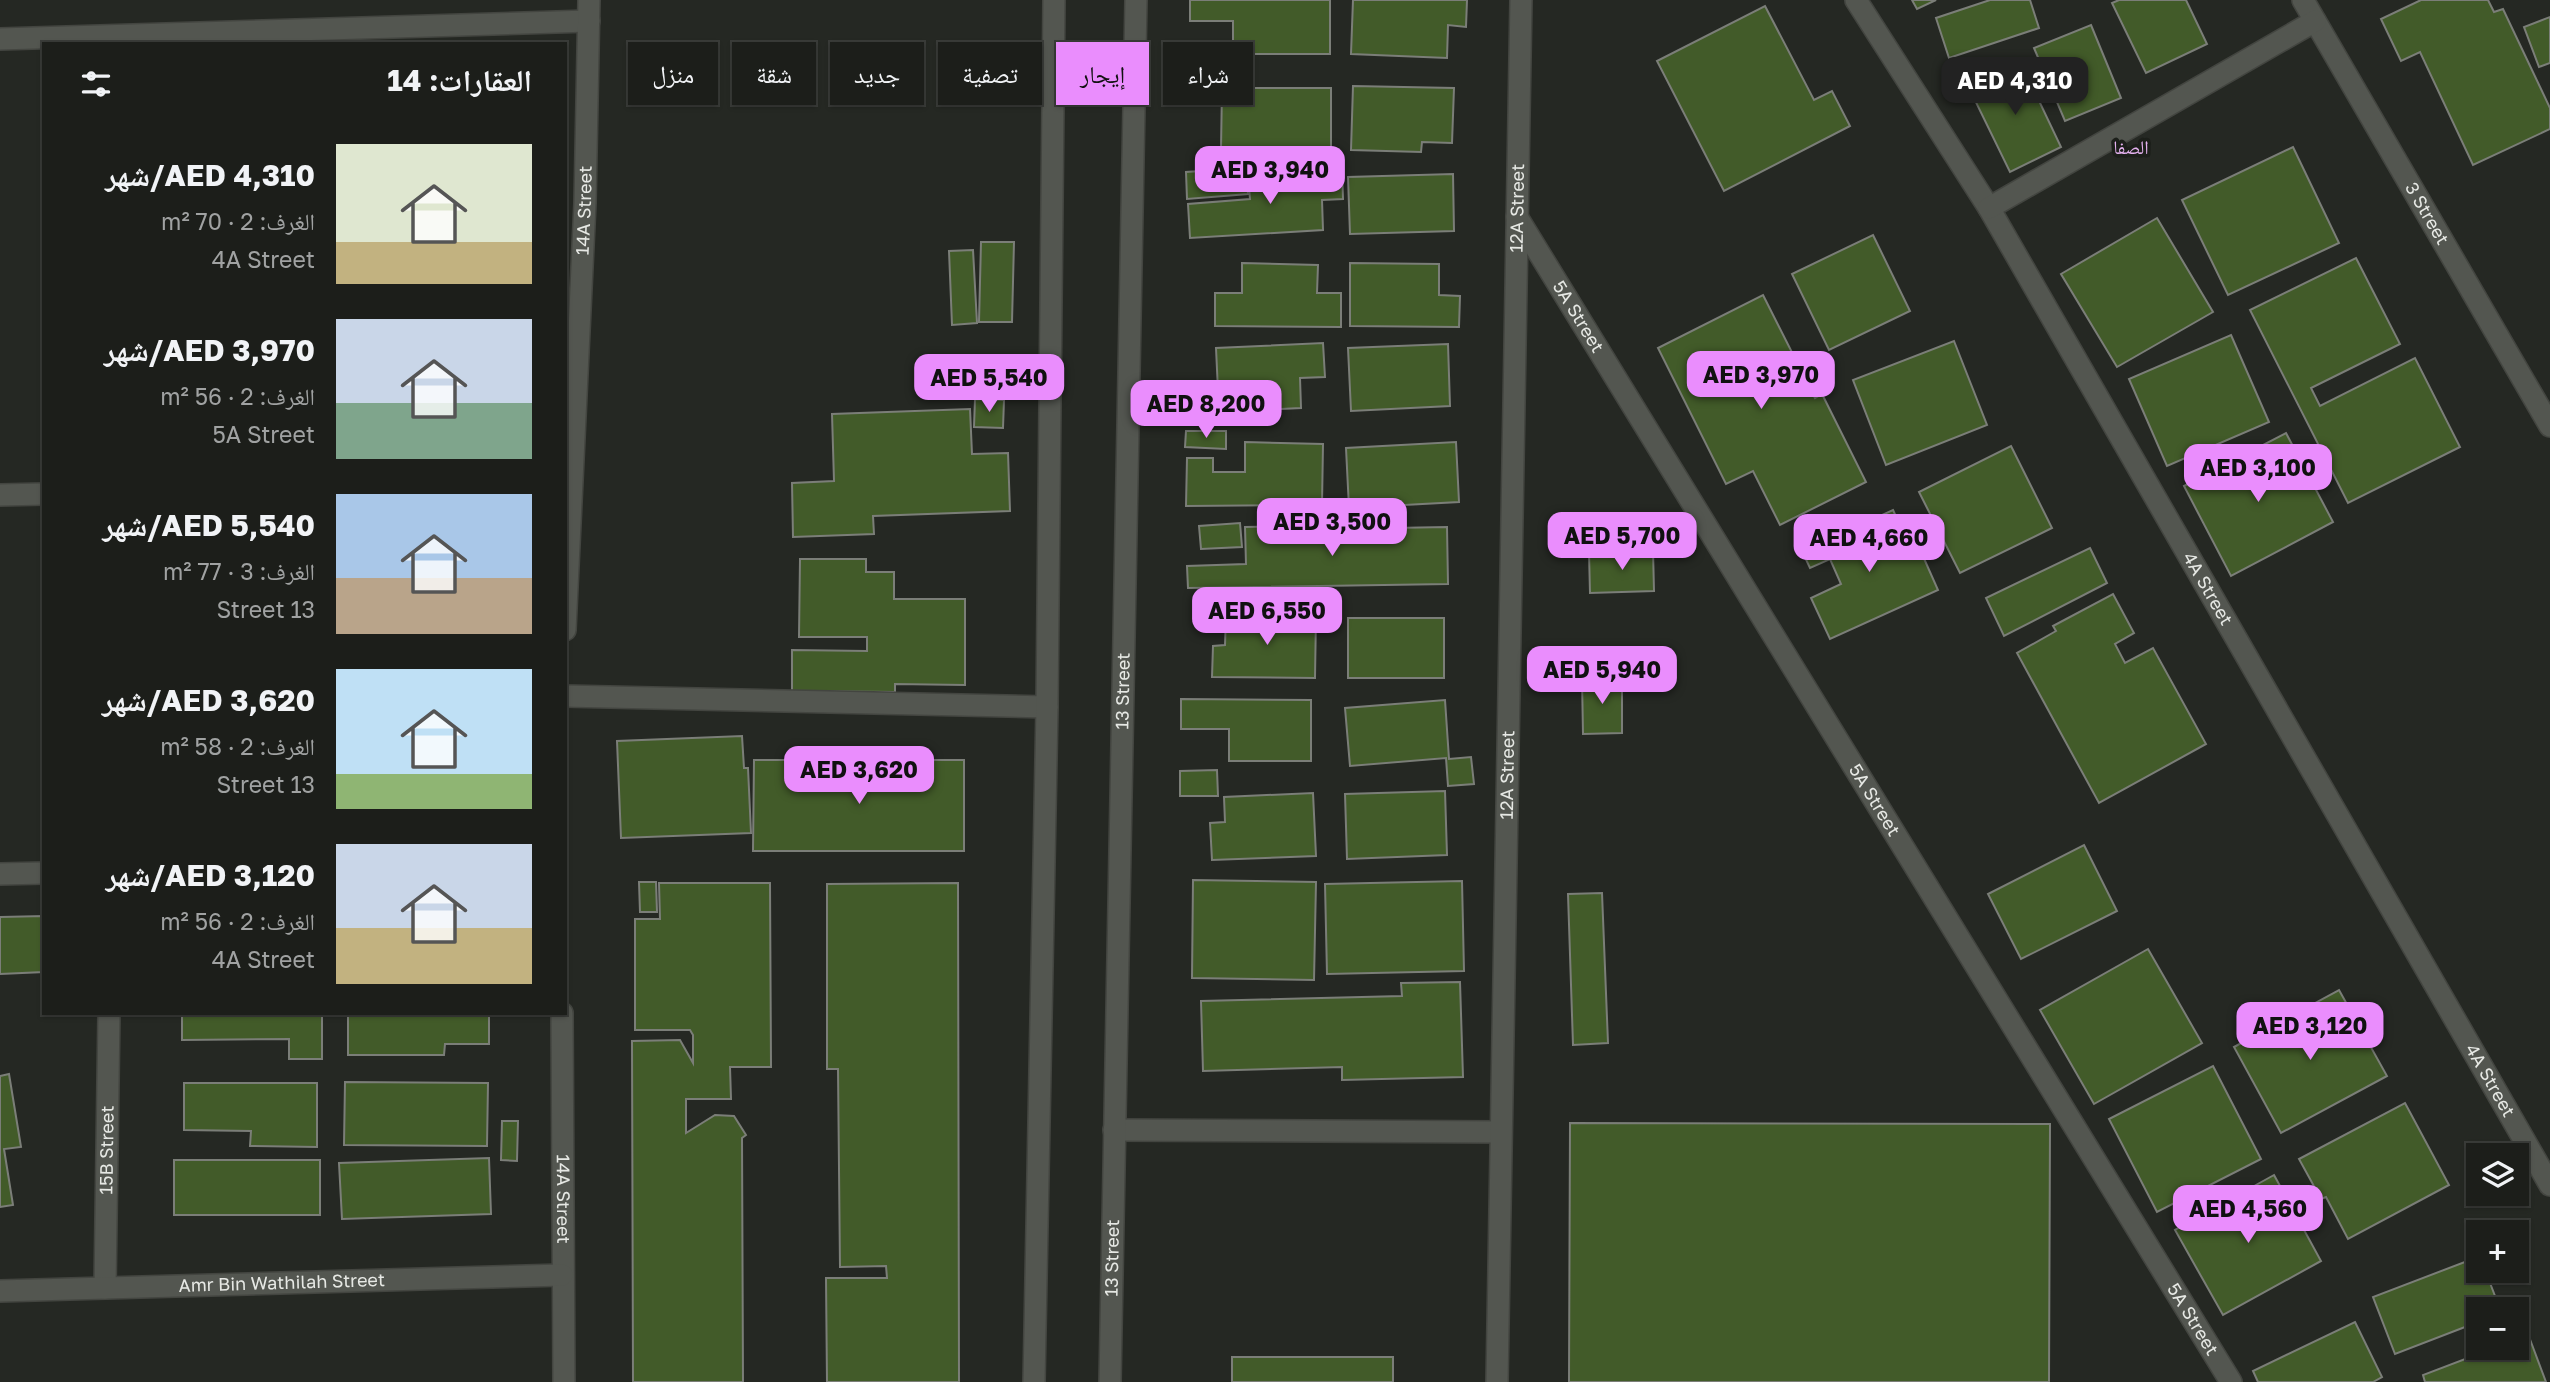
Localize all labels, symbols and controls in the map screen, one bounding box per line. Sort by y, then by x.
chip: منزل [628,42,718,105]
chip: شقة [732,42,816,105]
chip: جديد [830,42,924,105]
chip: تصفية [938,42,1042,105]
chip: إيجار [1056,42,1149,105]
chip: شراء [1163,42,1253,105]
pin: AED 4,310 [1935,58,2095,117]
text: العقارات: 14 [387,62,532,98]
icon: filters [77,65,115,103]
text: AED 4,310 [1957,66,2073,94]
district label: الصفا [2113,135,2149,158]
pin: AED 3,940 [1190,146,1350,206]
text: AED 3,940 [1211,155,1329,183]
text: AED 4,310/شهر [105,157,315,193]
street label: 12A Street [1505,163,1528,253]
street label: 14A Street [571,165,596,256]
icon: home [392,172,476,256]
street label: 3 Street [2401,178,2454,248]
text: الغرف: 2 · 70 m² [161,207,315,235]
text: 4A Street [212,245,315,273]
street label: 5A Street [1549,276,1609,356]
text: AED 3,970/شهر [104,332,315,368]
icon: home [392,347,476,431]
pin: AED 3,970 [1681,352,1841,411]
pin: AED 5,540 [909,354,1069,414]
text: AED 3,970 [1703,360,1819,388]
text: AED 5,540 [930,363,1048,391]
pin: AED 8,200 [1126,380,1286,440]
text: الغرف: 2 · 56 m² [160,382,315,410]
text: AED 8,200 [1147,389,1265,417]
text: 5A Street [212,420,315,448]
pin: AED 3,100 [2178,444,2338,504]
text: AED 3,100 [2200,453,2316,481]
pin: AED 3,500 [1252,498,1412,558]
text: AED 5,540/شهر [102,507,315,543]
text: AED 3,500 [1273,507,1391,535]
pin: AED 5,700 [1542,512,1702,572]
pin: AED 4,660 [1789,514,1949,574]
text: AED 5,700 [1564,521,1680,549]
icon: home [392,522,476,606]
text: AED 4,660 [1810,523,1928,551]
street label: 4A Street [2179,548,2238,629]
text: الغرف: 3 · 77 m² [163,557,315,585]
pin: AED 6,550 [1187,588,1347,647]
text: 13 Street [217,595,315,623]
text: AED 6,550 [1208,596,1326,624]
pin: AED 5,940 [1522,646,1682,706]
street label: 13 Street [1110,652,1134,730]
text: AED 5,940 [1543,655,1661,683]
text: AED 3,620/شهر [102,682,315,718]
icon: home [392,697,476,781]
street label: 12A Street [1495,730,1518,820]
text: الغرف: 2 · 58 m² [160,732,315,760]
pin: AED 3,620 [779,746,939,806]
text: AED 3,620 [800,755,918,783]
street label: 5A Street [1845,760,1906,840]
text: 13 Street [217,770,315,798]
text: AED 3,120/شهر [106,857,315,893]
icon: home [392,872,476,956]
text: الغرف: 2 · 56 m² [160,907,315,935]
text: 4A Street [212,945,315,973]
pin: AED 3,120 [2230,1002,2390,1062]
text: AED 3,120 [2252,1011,2368,1039]
street label: 4A Street [2461,1039,2521,1121]
street label: 15B Street [94,1105,118,1195]
map controls [2466,1143,2529,1360]
button: layers [2466,1143,2529,1206]
street label: 14A Street [553,1154,575,1244]
pin: AED 4,560 [2168,1186,2328,1245]
text: AED 4,560 [2189,1194,2307,1222]
street label: 13 Street [1100,1219,1123,1297]
button: + [2466,1220,2529,1283]
street label: Amr Bin Wathilah Street [178,1268,385,1296]
street label: 5A Street [2163,1279,2224,1359]
button: − [2466,1297,2529,1360]

